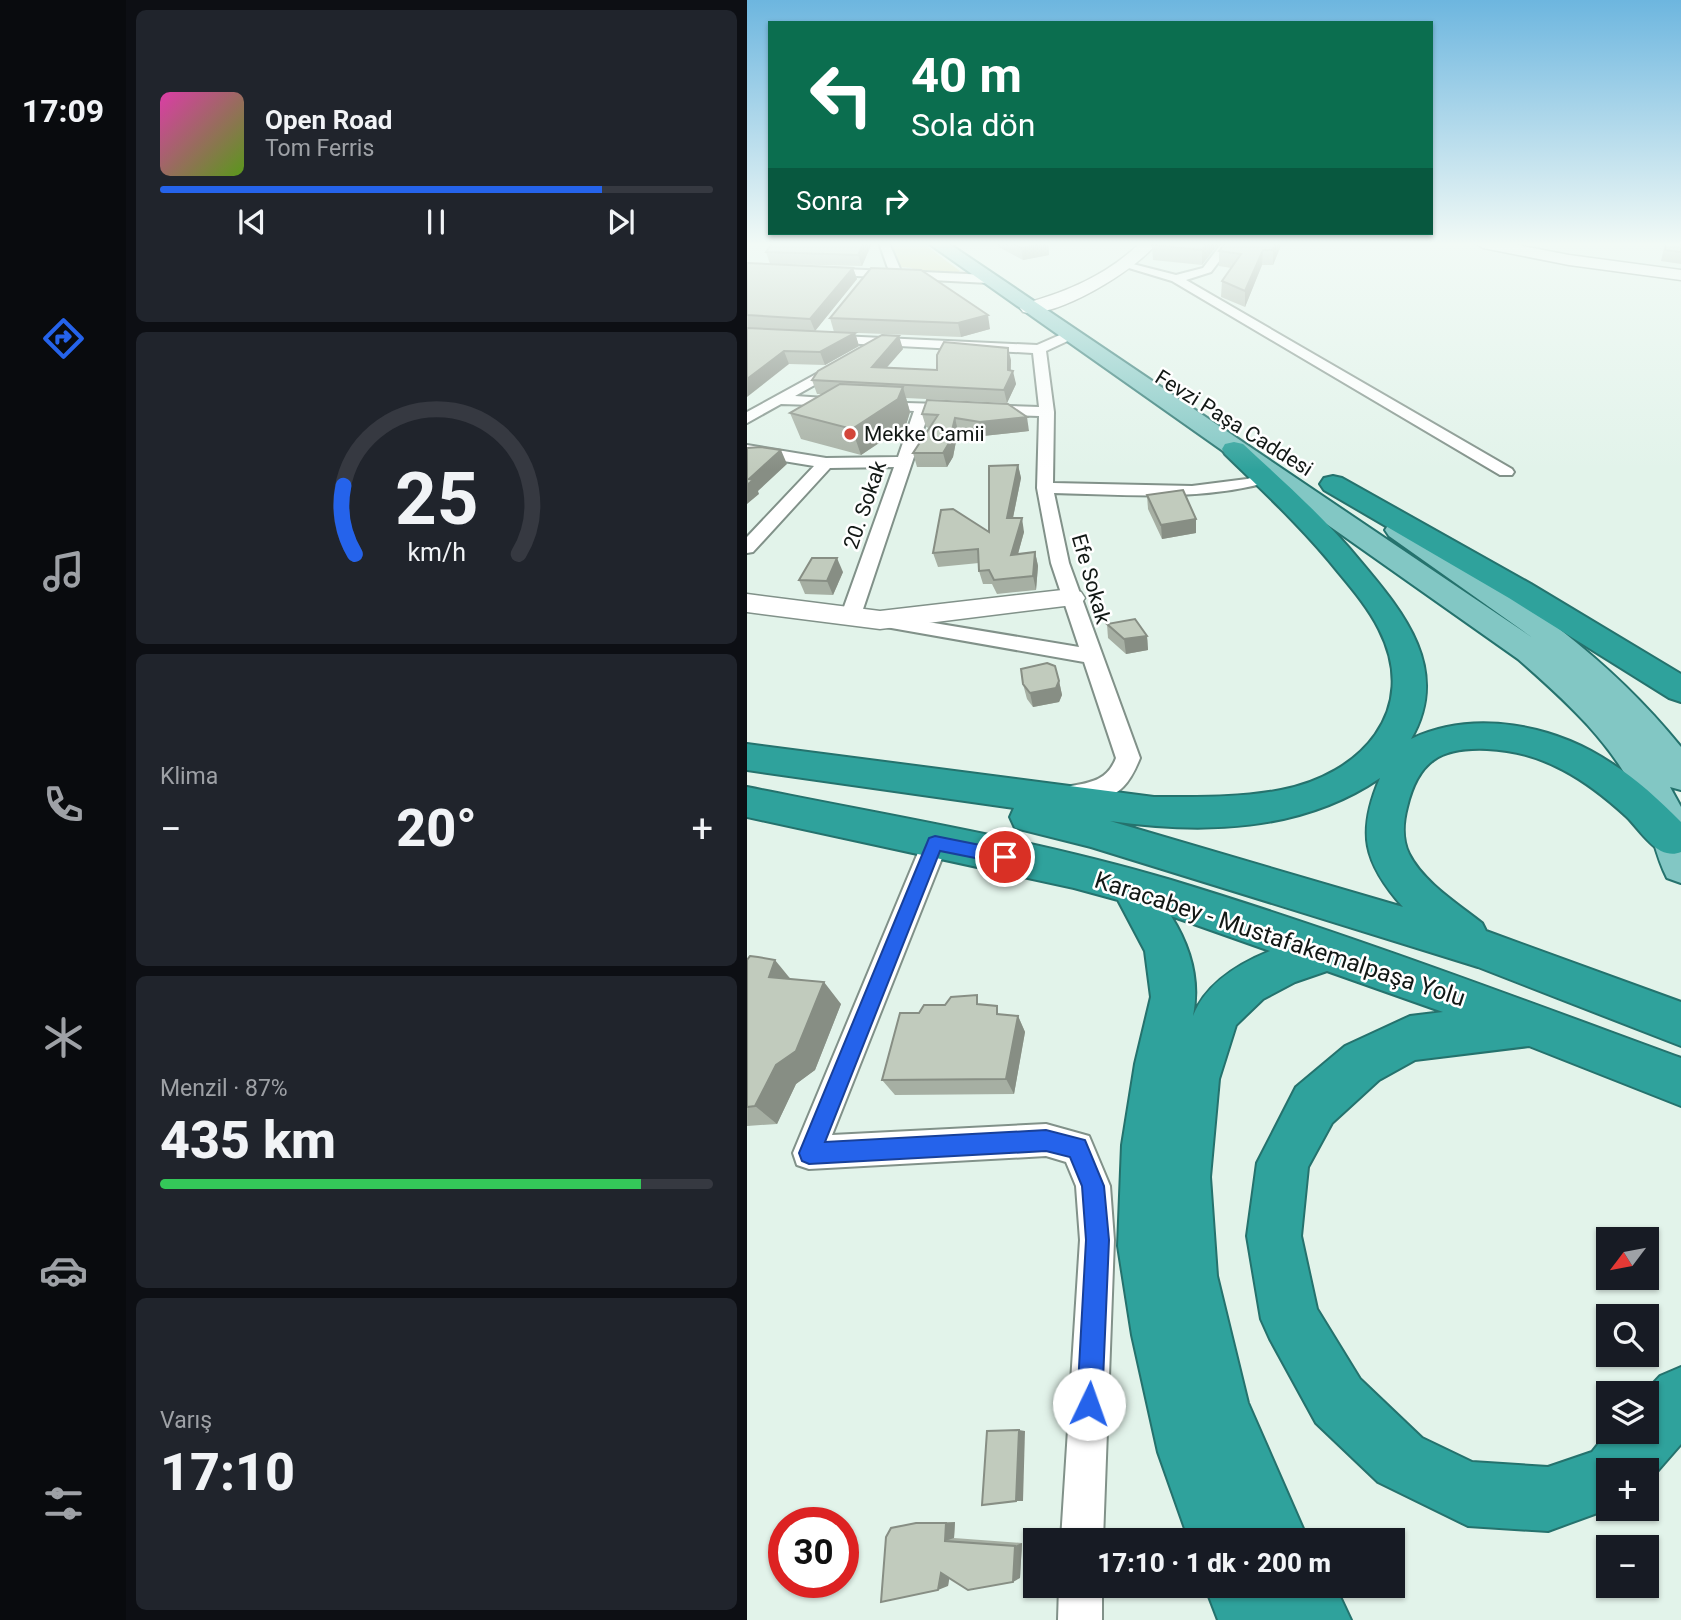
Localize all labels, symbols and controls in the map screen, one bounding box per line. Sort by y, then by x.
text: 40 m [911,47,1022,104]
icon: left [796,49,887,140]
text: 17:09 [22,92,104,130]
text: Open Road [265,105,393,135]
text: Sola dön [911,106,1035,144]
text: Tom Ferris [265,135,374,162]
icon: right [877,182,915,220]
text: Sonra [796,186,863,216]
icon: previous [233,203,271,241]
icon: pause [417,203,455,241]
icon: next [602,203,640,241]
icon: directions [39,314,88,363]
street label: Fevzi Paşa Caddesi [1151,365,1317,481]
place label: Mekke Camii [864,422,985,446]
marker: Mekke Camii [842,426,858,442]
text: 25 [395,456,478,542]
street label: 20. Sokak [839,458,891,552]
street label: Efe Sokak [1067,531,1115,627]
text: km/h [407,538,466,567]
icon: music [39,547,88,596]
text: Klima [160,763,218,790]
icon: phone [39,780,88,829]
text: 20° [396,798,477,859]
text: − [160,807,182,851]
text: + [691,807,713,851]
pin [975,827,1035,887]
icon: arrive [986,838,1024,876]
street label: Karacabey - Mustafakemalpaşa Yolu [1091,866,1469,1012]
icon: climate [39,1013,88,1062]
text: Menzil · 87% [160,1075,288,1102]
text: 435 km [160,1110,336,1171]
north arrow [1596,1227,1659,1290]
map controls [1596,1227,1659,1598]
icon: car [39,1246,88,1295]
button: search [1596,1304,1659,1367]
position arrow [1052,1367,1126,1441]
button: layers [1596,1381,1659,1444]
text: Varış [160,1407,212,1434]
text: 17:10 [160,1442,295,1503]
button: + [1596,1458,1659,1521]
icon: filters [39,1479,88,1528]
speed limit sign: 30 [768,1507,859,1598]
button: − [1596,1535,1659,1598]
text: 17:10 · 1 dk · 200 m [1097,1548,1331,1578]

